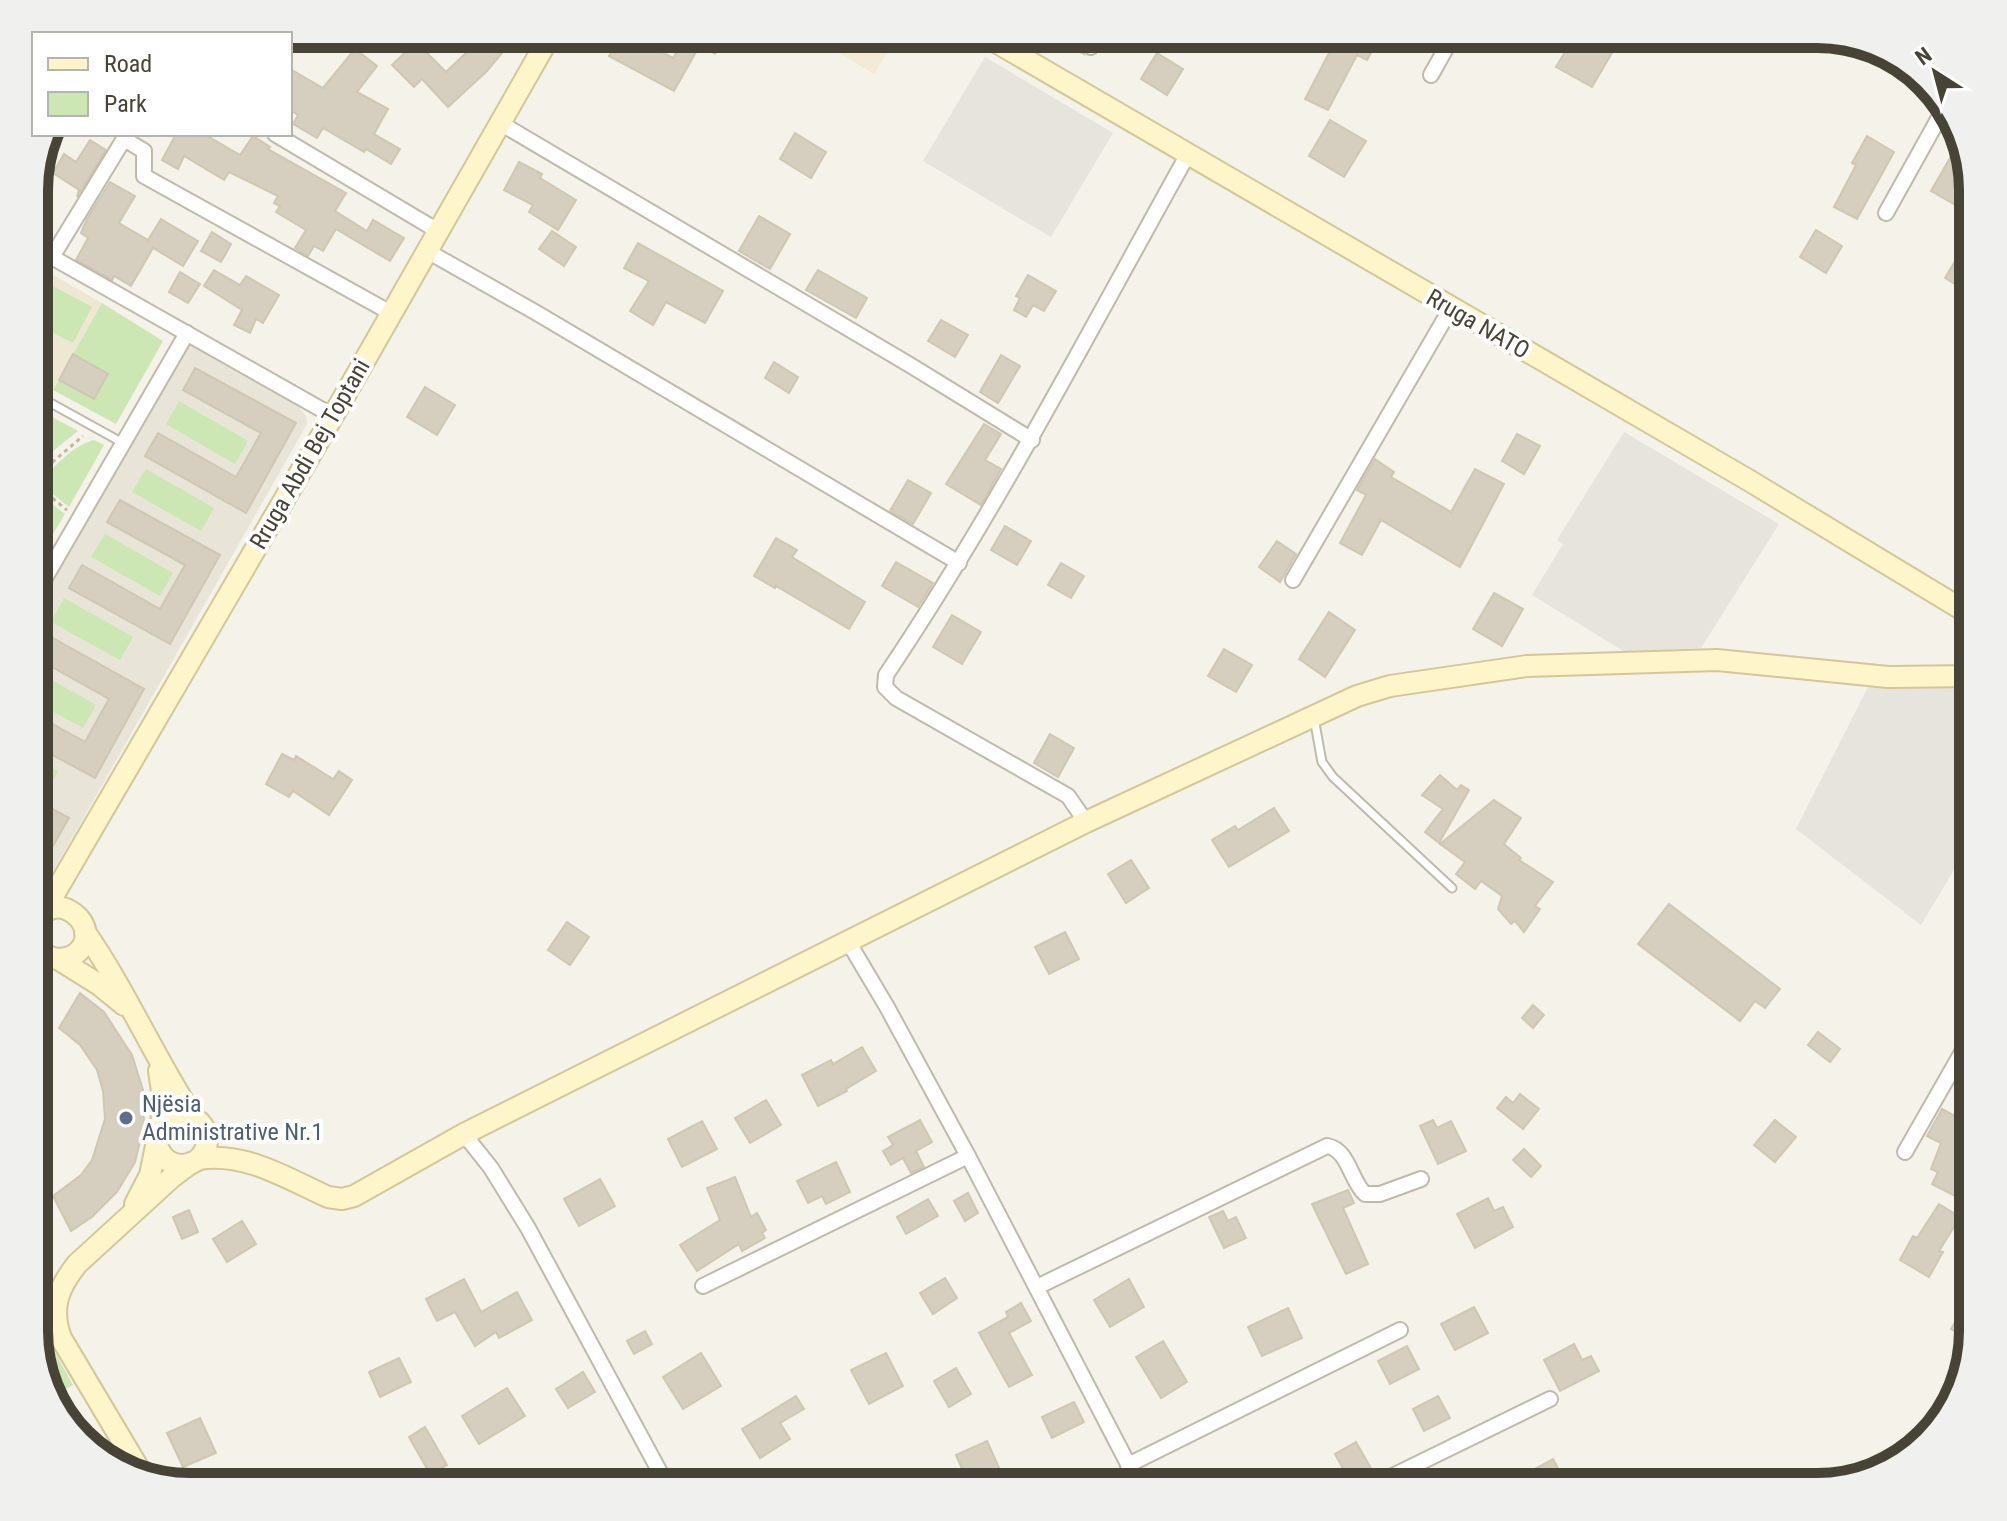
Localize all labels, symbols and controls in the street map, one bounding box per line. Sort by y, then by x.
legend [32,32,292,136]
north arrow [1895,32,1975,112]
text: N [1911,42,1936,70]
text: Road [104,50,152,78]
text: Park [104,90,147,118]
street label: Rruga NATO [1421,283,1535,365]
street label: Rruga Abdi Bej Toptani [244,354,376,554]
place label: Njësia Administrative Nr.1 [142,1090,323,1146]
marker: Njësia Administrative Nr.1 [117,1109,135,1127]

